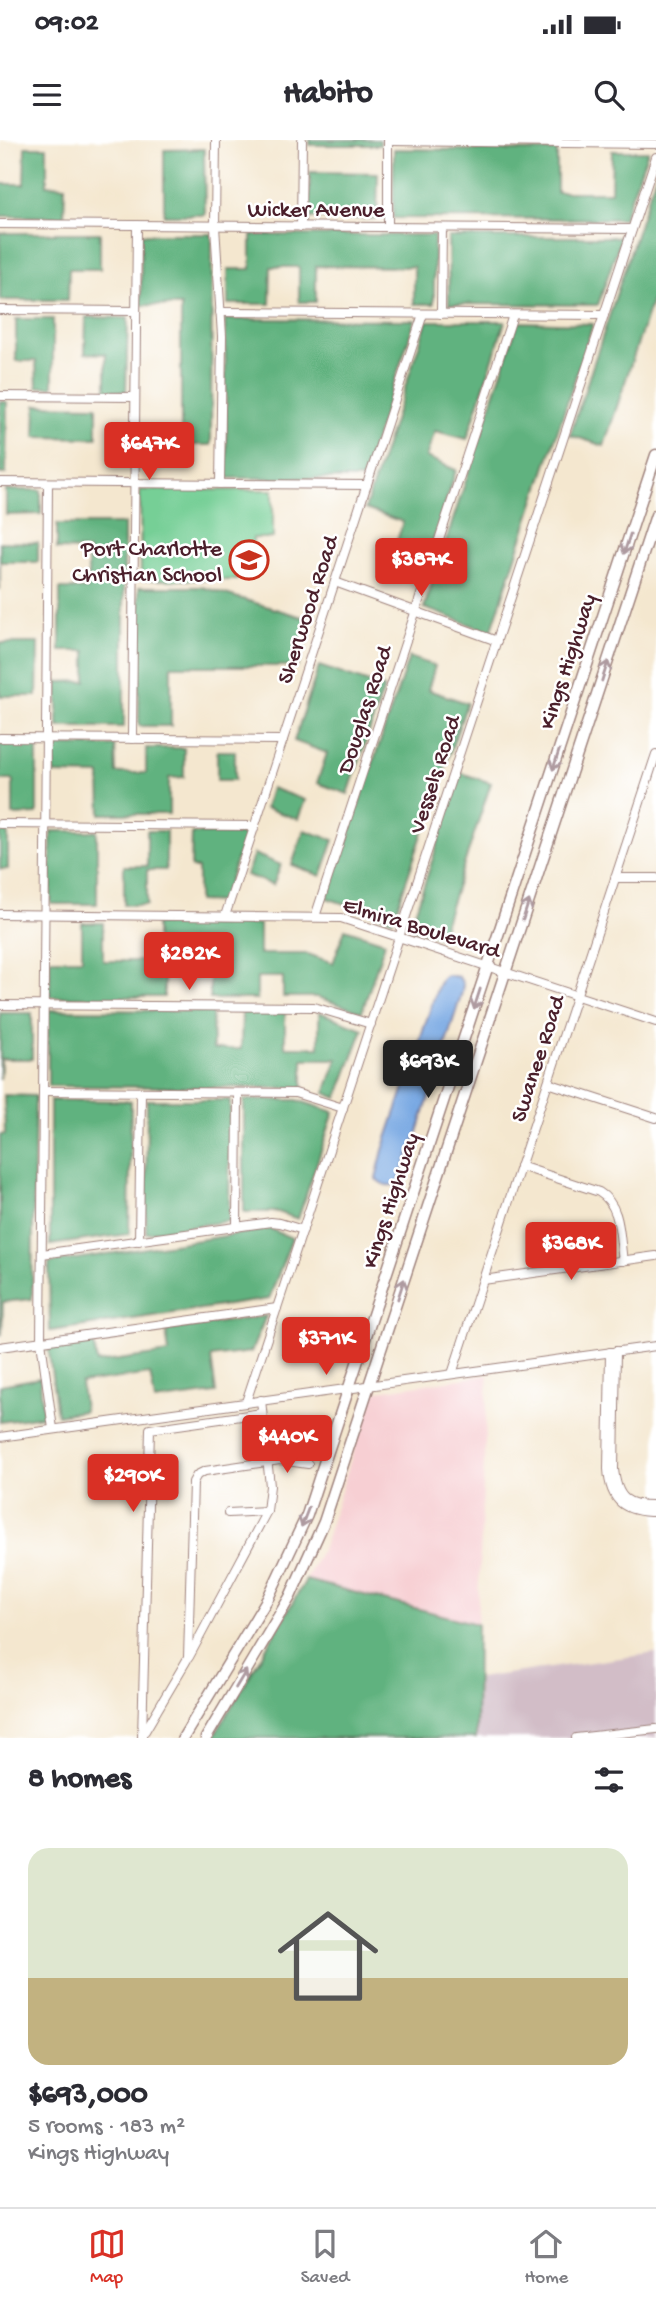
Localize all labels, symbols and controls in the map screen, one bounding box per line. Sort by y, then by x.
text: 09:02 [35,9,98,40]
icon: menu [28,76,66,114]
text: Habito [283,76,373,114]
icon: search [590,76,628,114]
street label: Wicker Avenue [247,198,386,225]
pin: $647K [100,422,198,482]
text: $647K [120,431,178,458]
street label: Sherwood Road [273,531,346,687]
one-way arrow [620,532,632,554]
place label: Port Charlotte Christian School [72,537,223,590]
pin: $387K [372,538,470,598]
school or university icon: Port Charlotte Christian School [228,539,270,581]
text: $387K [391,547,451,574]
street label: Kings Highway [535,591,604,733]
street label: Douglas Road [332,641,400,779]
one-way arrow [600,660,612,682]
street label: Vessels Road [404,711,469,839]
one-way arrow [549,748,561,770]
street label: Elmira Boulevard [339,893,504,967]
one-way arrow [521,900,533,922]
pin: $282K [140,932,238,992]
text: $282K [160,941,218,968]
one-way arrow [470,988,483,1010]
street label: Swanee Road [506,991,573,1126]
pin: $693K [379,1040,477,1100]
text: $693K [399,1049,457,1076]
street label: Kings Highway [358,1130,427,1272]
pin: $368K [522,1222,620,1282]
text: $368K [541,1231,601,1258]
one-way arrow [396,1279,409,1301]
pin: $371K [277,1318,375,1377]
text: $371K [298,1326,354,1353]
pin: $440K [238,1416,336,1475]
text: $440K [258,1424,316,1451]
pin: $290K [84,1454,182,1514]
text: $290K [104,1463,162,1490]
one-way arrow [298,1506,311,1528]
one-way arrow [234,1670,248,1690]
icon: filters [590,1761,628,1799]
text: 8 homes [28,1763,131,1798]
icon: home [265,1893,391,2019]
text: $693,000 [28,2079,148,2114]
text: 5 rooms · 183 m² [28,2114,185,2141]
text: Kings Highway [28,2141,169,2168]
tab: Map [88,2225,126,2290]
tab: Saved [301,2225,349,2290]
tab: Home [524,2225,568,2290]

